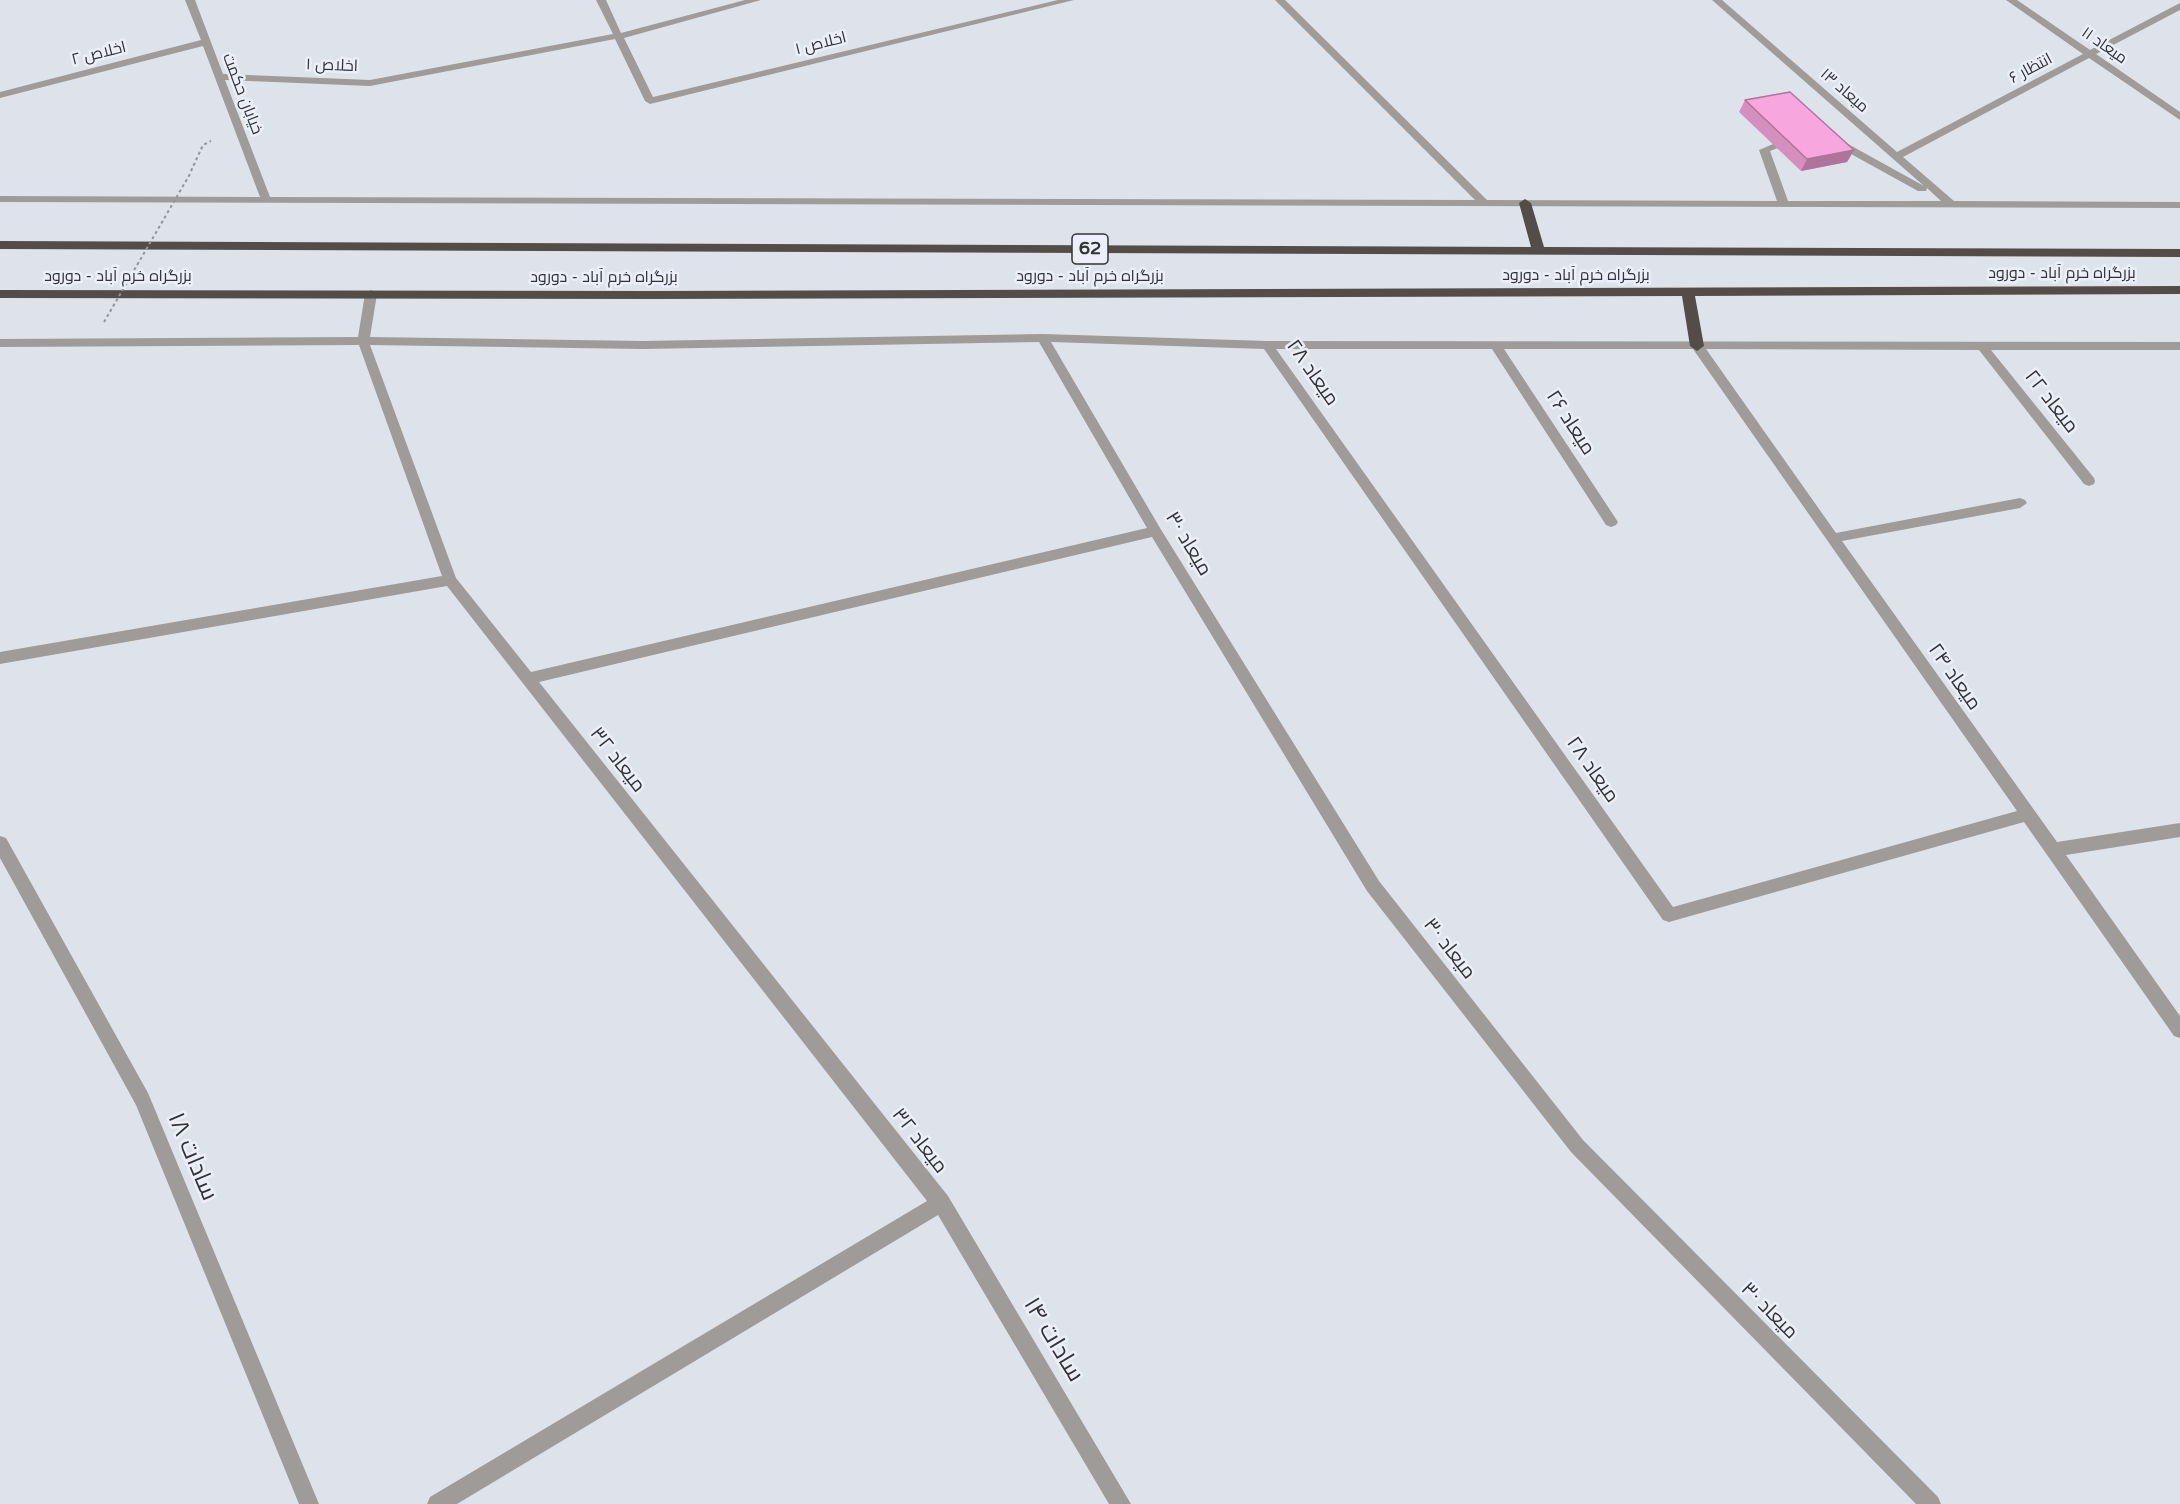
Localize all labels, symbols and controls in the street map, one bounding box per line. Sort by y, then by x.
street label: میعاد ۱۱ [2077,23,2131,69]
street label: اخلاص ۱ [793,28,849,60]
street label: اخلاص ۲ [70,38,128,70]
street label: انتظار ۶ [2006,50,2056,88]
street label: خیابان حکمت [218,51,266,137]
street label: اخلاص ۱ [306,55,358,77]
street label: میعاد ۱۳ [1816,65,1872,117]
road number: 62 [1072,234,1108,264]
street label: بزرگراه خرم آباد - دورود [1988,264,2136,284]
street label: بزرگراه خرم آباد - دورود [1502,266,1650,286]
street label: بزرگراه خرم آباد - دورود [44,267,192,287]
street label: بزرگراه خرم آباد - دورود [1016,267,1164,287]
street label: بزرگراه خرم آباد - دورود [530,268,678,288]
street label: میعاد ۲۸ [1281,335,1343,411]
street label: میعاد ۲۲ [2019,366,2083,438]
street label: میعاد ۲۶ [1540,386,1600,460]
street label: میعاد ۳۰ [1160,508,1216,580]
street label: میعاد ۲۴ [1922,639,1986,715]
street label: میعاد ۳۲ [584,723,650,797]
street label: میعاد ۲۸ [1561,732,1623,808]
street label: میعاد ۳۰ [1418,914,1480,984]
street label: میعاد ۳۲ [886,1104,952,1178]
street label: سادات ۱۸ [161,1109,223,1205]
street label: میعاد ۳۰ [1736,1278,1802,1344]
street label: سادات ۱۴ [1017,1292,1089,1388]

